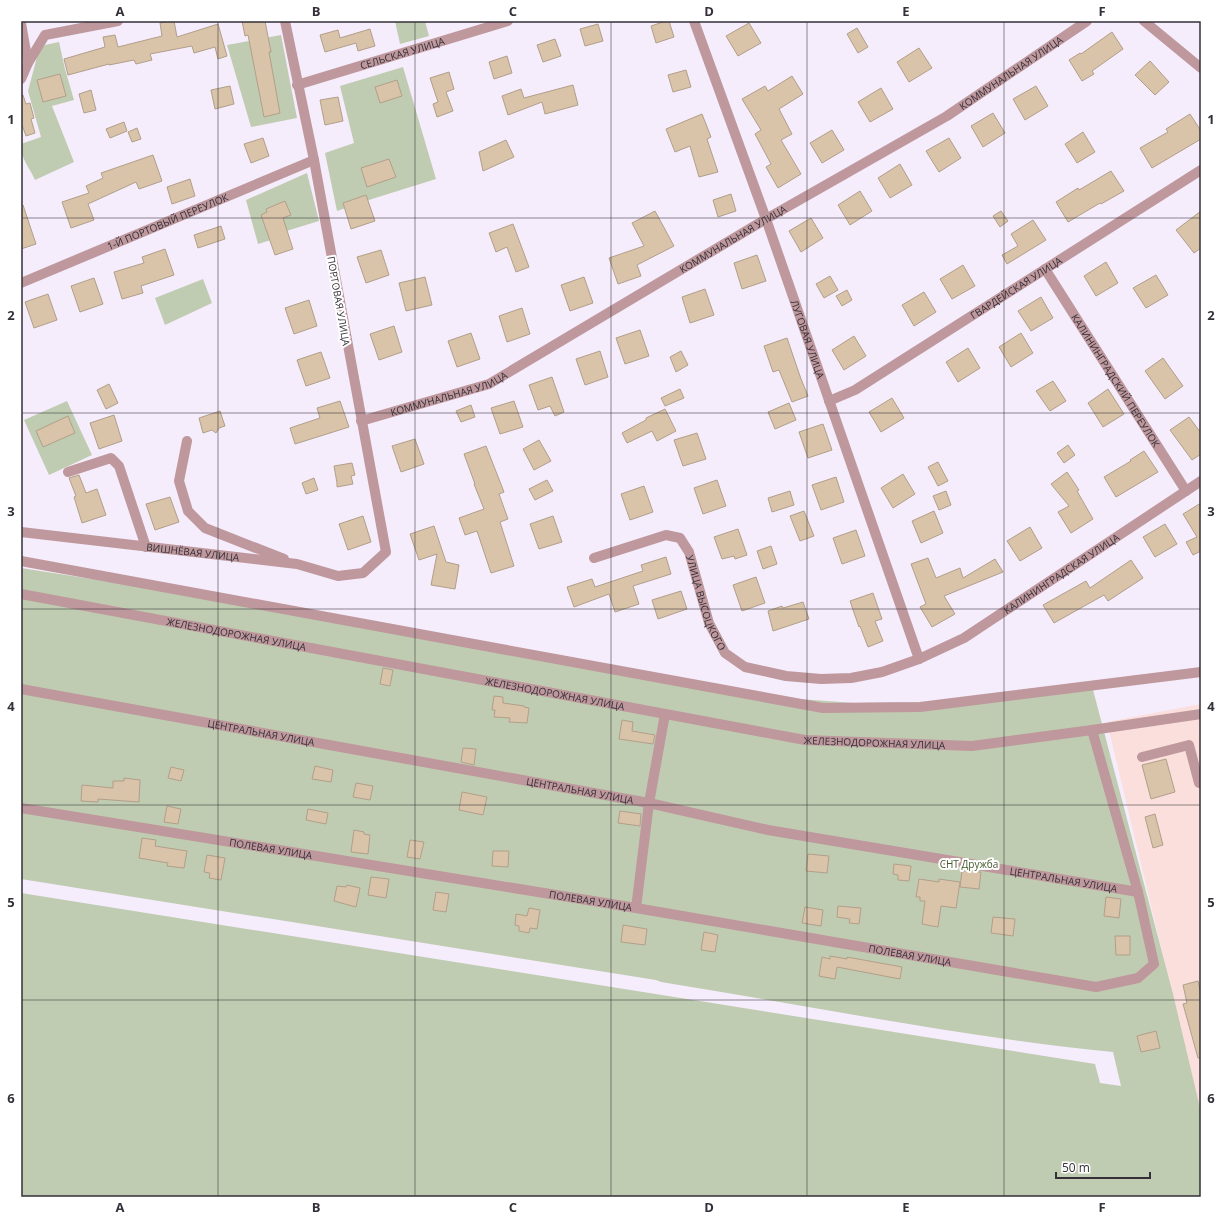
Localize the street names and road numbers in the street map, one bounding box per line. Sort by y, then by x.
street label: КОММУНАЛЬНАЯ УЛИЦА [956,32,1066,113]
street label: СЕЛЬСКАЯ УЛИЦА [358,33,447,72]
street label: 1-Й ПОРТОВЫЙ ПЕРЕУЛОК [105,189,231,253]
street label: КОММУНАЛЬНАЯ УЛИЦА [677,201,790,276]
street label: ГВАРДЕЙСКАЯ УЛИЦА [967,253,1065,322]
street label: ПОРТОВАЯ УЛИЦА [324,255,354,347]
street label: ЛУГОВАЯ УЛИЦА [788,298,828,381]
street label: КАЛИНИНГРАДСКИЙ ПЕРЕУЛОК [1068,311,1164,451]
street label: КОММУНАЛЬНАЯ УЛИЦА [389,367,510,419]
street label: КАЛИНИНГРАДСКАЯ УЛИЦА [1001,530,1122,617]
street label: ВИШНЁВАЯ УЛИЦА [146,540,241,564]
street label: УЛИЦА ВЫСОЦКОГО [683,553,729,653]
street label: ЖЕЛЕЗНОДОРОЖНАЯ УЛИЦА [165,614,308,654]
street label: ЖЕЛЕЗНОДОРОЖНАЯ УЛИЦА [484,674,626,713]
street label: ЦЕНТРАЛЬНАЯ УЛИЦА [206,716,316,749]
street label: ЖЕЛЕЗНОДОРОЖНАЯ УЛИЦА [803,733,946,752]
street label: ЦЕНТРАЛЬНАЯ УЛИЦА [525,774,635,807]
street label: ПОЛЕВАЯ УЛИЦА [228,835,314,862]
street label: ЦЕНТРАЛЬНАЯ УЛИЦА [1009,864,1119,896]
street label: ПОЛЕВАЯ УЛИЦА [548,887,634,914]
street label: ПОЛЕВАЯ УЛИЦА [867,941,953,969]

